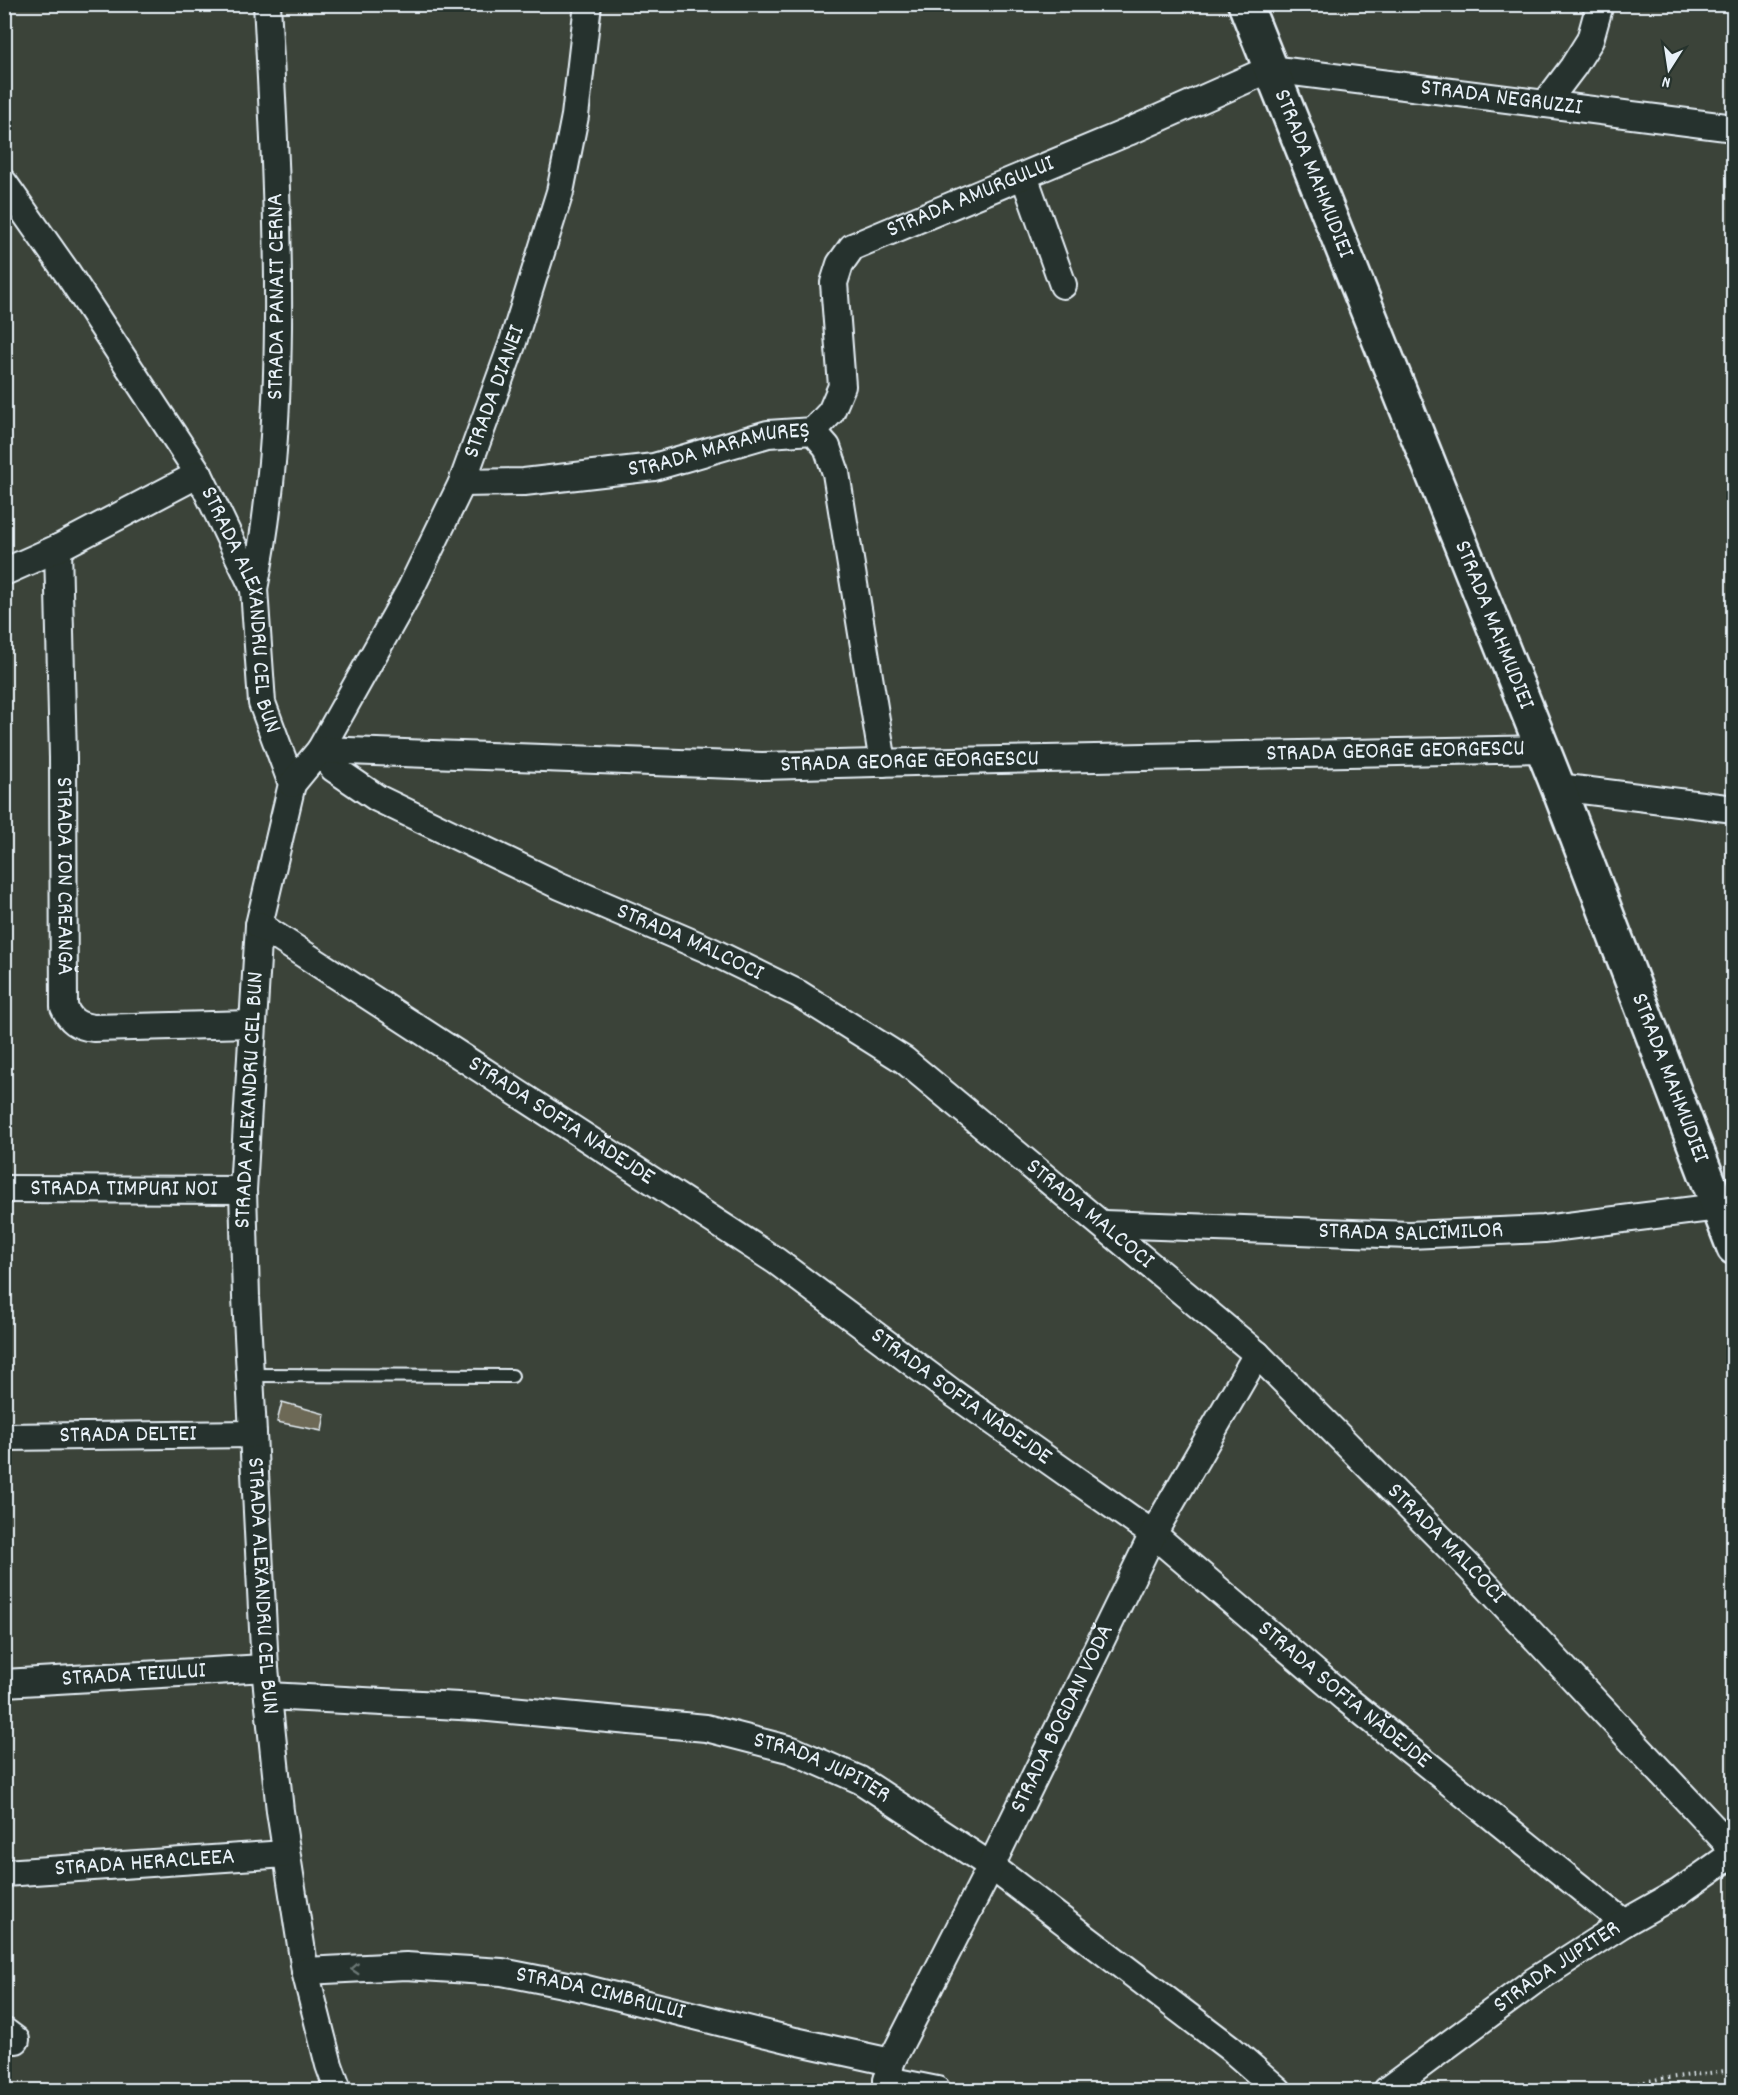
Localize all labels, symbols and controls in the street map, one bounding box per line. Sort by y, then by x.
north arrow [1639,39,1699,99]
text: N [1660,69,1673,93]
street label: STRADA NEGRUZZI [1418,71,1585,126]
street label: STRADA MAHMUDIEI [1264,84,1362,264]
street label: STRADA AMURGULUI [881,147,1060,248]
street label: STRADA PANAIT CERNA [259,192,295,401]
street label: STRADA DIANEI [455,320,535,463]
street label: STRADA MARAMUREȘ [626,414,811,487]
street label: STRADA ALEXANDRU CEL BUN [191,481,289,739]
street label: STRADA MAHMUDIEI [1444,536,1543,715]
street label: STRADA GEORGE GEORGESCU [1266,732,1525,772]
street label: STRADA GEORGE GEORGESCU [780,742,1039,783]
street label: STRADA ION CREANGĂ [46,777,81,975]
street label: STRADA MALCOCI [611,895,769,991]
street label: STRADA ALEXANDRU CEL BUN [226,971,274,1229]
street label: STRADA MAHMUDIEI [1621,988,1717,1169]
street label: STRADA SOFIA NĂDEJDE [461,1048,661,1195]
street label: STRADA MALCOCI [1018,1151,1161,1278]
street label: STRADA TIMPURI NOI [30,1172,218,1207]
street label: STRADA SALCÎMILOR [1318,1214,1504,1252]
street label: STRADA SOFIA NĂDEJDE [863,1320,1059,1474]
street label: STRADA DELTEI [59,1418,197,1453]
street label: STRADA ALEXANDRU CEL BUN [237,1456,287,1716]
street label: STRADA MALCOCI [1378,1476,1513,1613]
street label: STRADA SOFIA NĂDEJDE [1250,1613,1438,1778]
street label: STRADA BOGDAN VODĂ [1002,1619,1123,1819]
street label: STRADA TEIULUI [61,1654,207,1697]
street label: STRADA JUPITER [750,1724,897,1812]
street label: STRADA HERACLEEA [53,1840,236,1887]
street label: STRADA JUPITER [1487,1912,1628,2022]
street label: STRADA CIMBRULUI [513,1958,689,2030]
one-way arrow [351,1962,360,1975]

